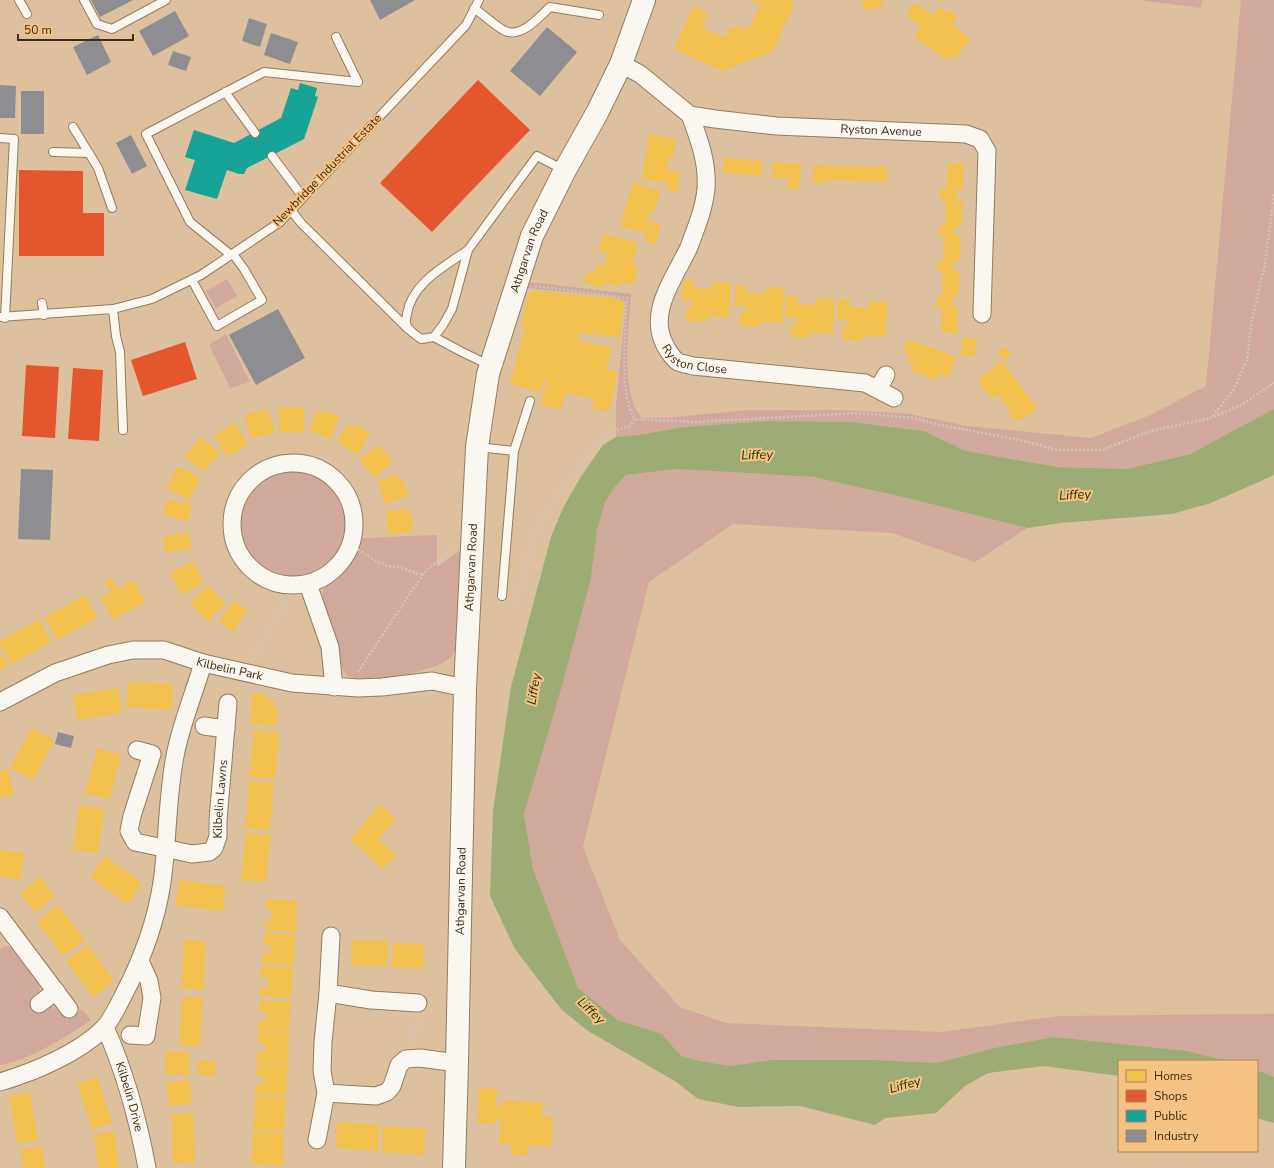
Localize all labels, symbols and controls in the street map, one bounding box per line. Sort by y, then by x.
scale bar [18,16,133,42]
text: 50 m [24,22,52,38]
street label: Newbridge Industrial Estate [269,110,385,230]
street label: Ryston Avenue [840,121,922,140]
street label: Athgarvan Road [506,207,552,295]
street label: Ryston Close [658,341,728,377]
water label: Liffey [741,445,775,465]
water label: Liffey [1059,485,1093,505]
street label: Athgarvan Road [461,523,481,612]
street label: Kilbelin Park [194,653,265,684]
water label: Liffey [522,670,546,706]
street label: Kilbelin Lawns [210,759,231,838]
street label: Athgarvan Road [452,847,470,935]
water label: Liffey [573,993,610,1029]
street label: Kilbelin Drive [112,1060,147,1133]
legend [1118,1060,1258,1152]
text: Homes [1154,1068,1192,1084]
water label: Liffey [887,1072,924,1098]
text: Shops [1154,1088,1188,1104]
text: Public [1154,1108,1188,1124]
text: Industry [1154,1128,1199,1144]

